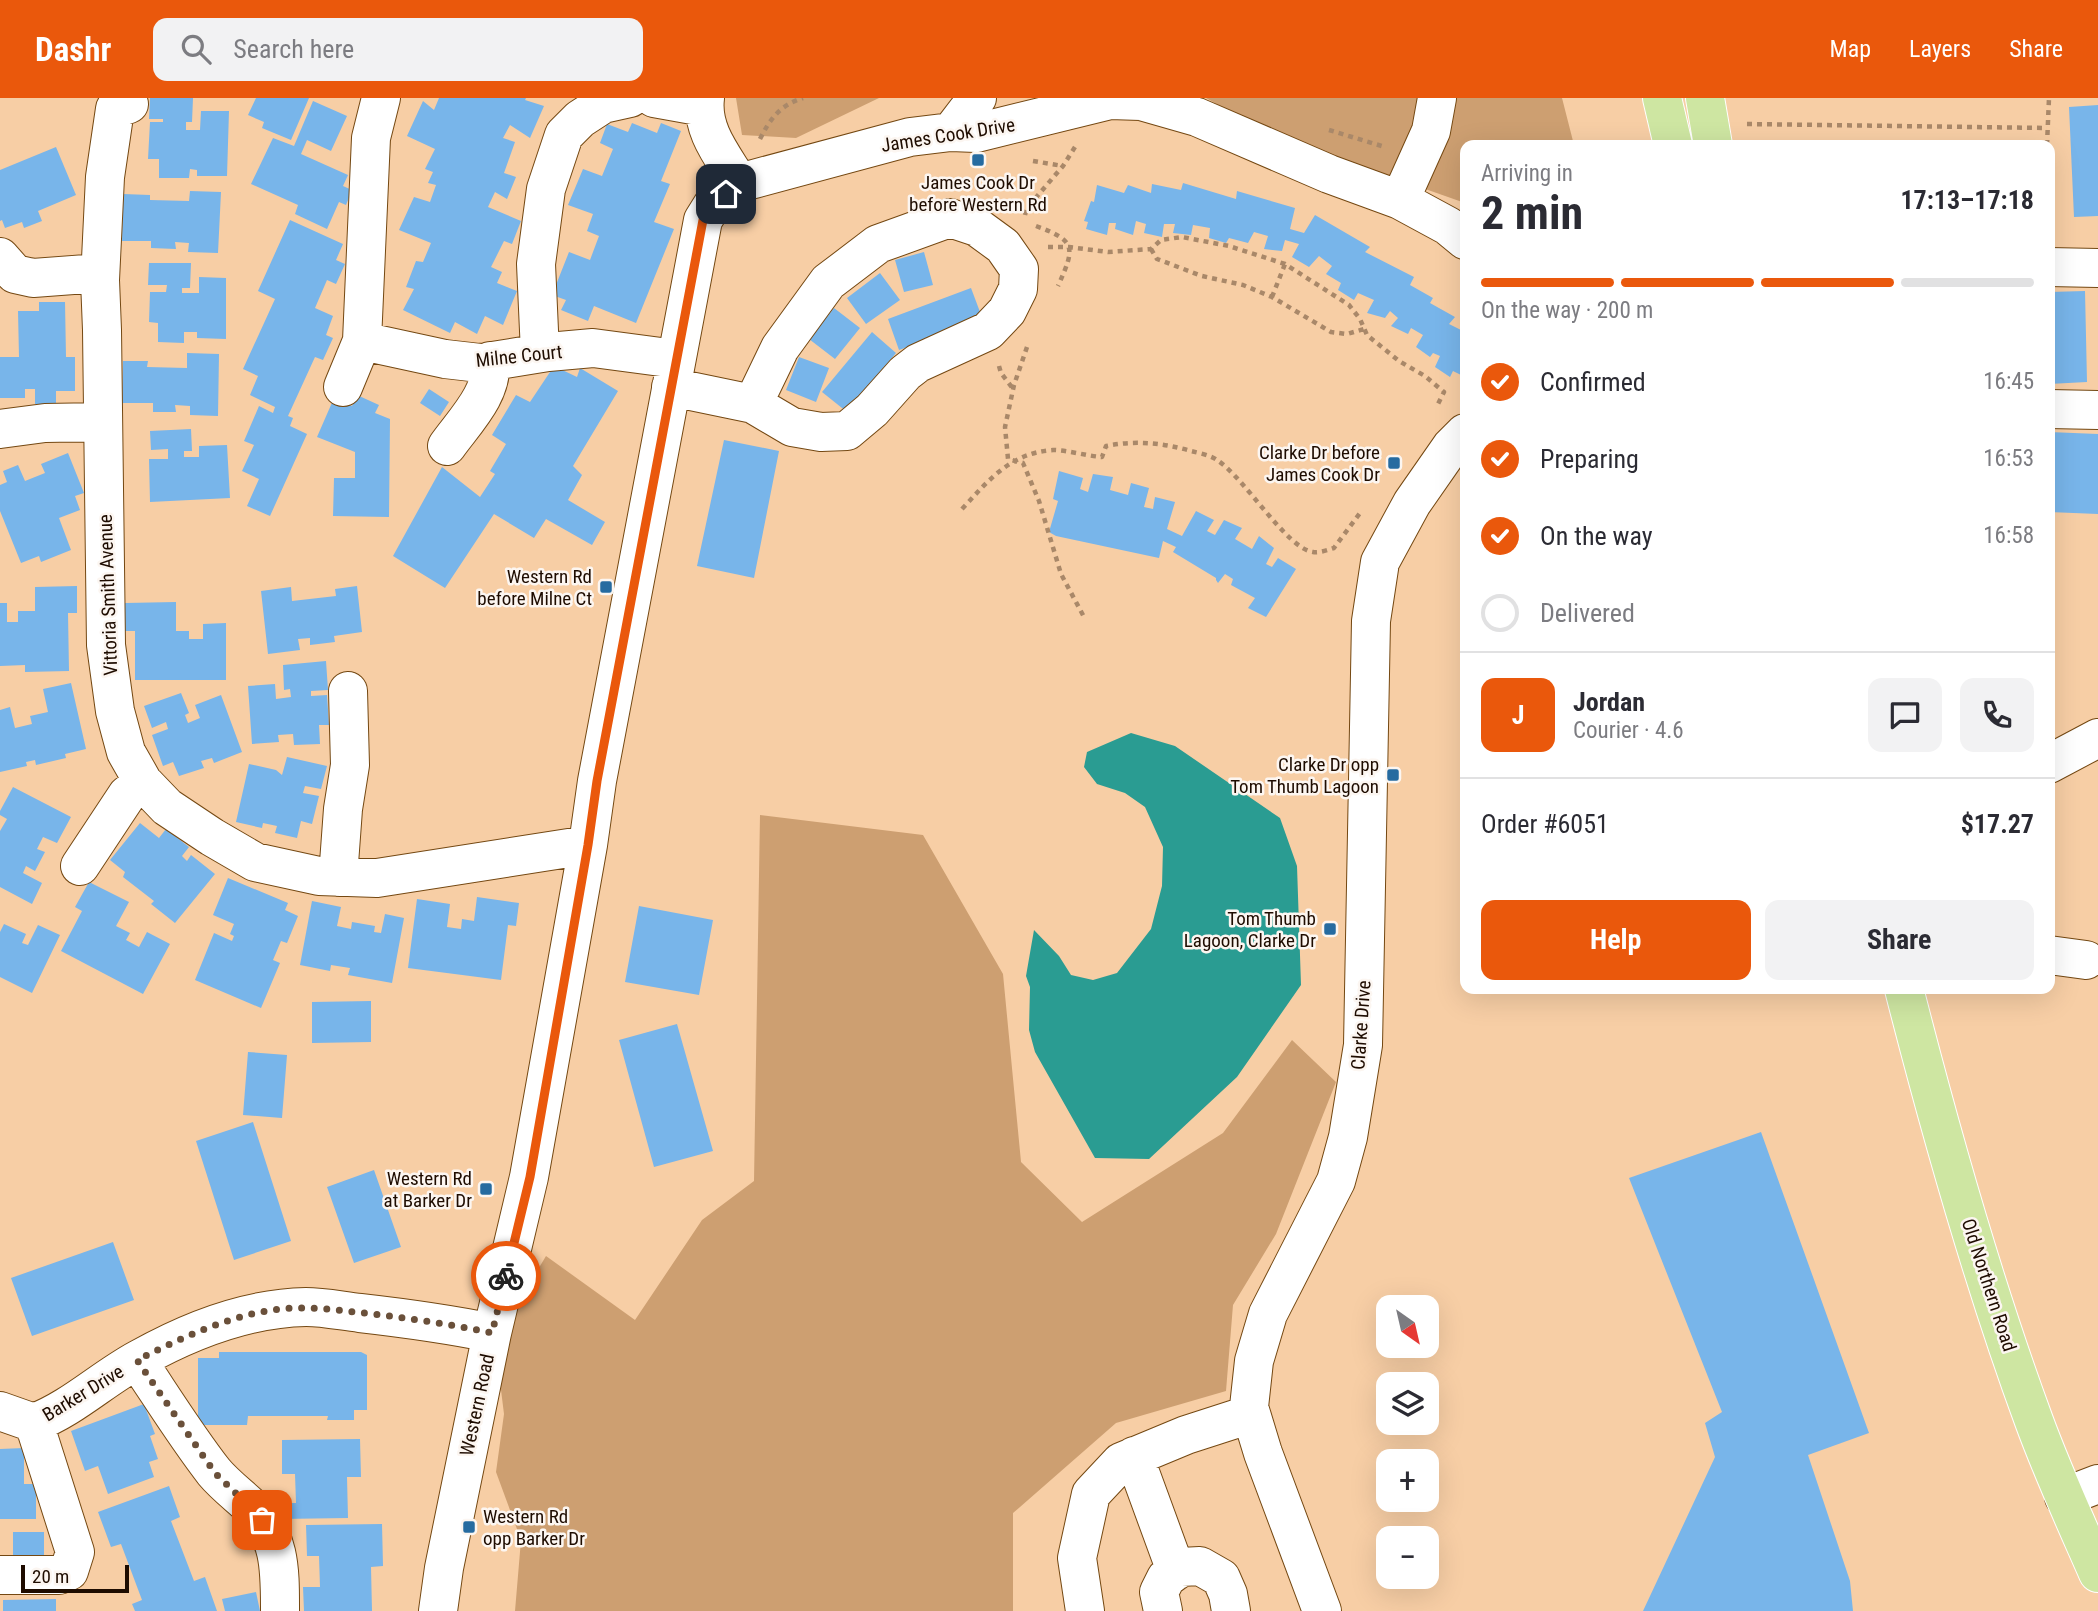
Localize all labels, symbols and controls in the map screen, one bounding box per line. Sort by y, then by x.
search box [153,18,643,81]
text: Dashr [35,30,111,69]
icon: search [177,30,215,68]
text: Search here [233,34,354,64]
text: Map [1830,35,1871,63]
text: Layers [1909,35,1971,63]
text: Share [2009,35,2063,63]
street label: James Cook Drive [879,113,1017,157]
marker: James Cook Dr before Western Rd [970,152,986,168]
text: Arriving in [1481,160,1573,187]
pin [696,164,756,224]
place label: James Cook Dr before Western Rd [909,171,1047,216]
icon: home [707,175,745,213]
text: 17:13–17:18 [1900,185,2034,215]
text: 2 min [1481,186,1583,240]
text: On the way · 200 m [1481,297,1653,324]
street label: Milne Court [475,340,563,372]
icon: check [1481,363,1519,401]
text: Confirmed [1540,367,1646,397]
text: 16:45 [1983,368,2034,395]
icon: check [1481,440,1519,478]
place label: Clarke Dr before James Cook Dr [1259,441,1380,486]
text: Preparing [1540,444,1639,474]
text: 16:53 [1983,445,2034,472]
marker: Clarke Dr before James Cook Dr [1386,455,1402,471]
street label: Vittoria Smith Avenue [94,514,122,676]
icon: check [1481,517,1519,555]
text: On the way [1540,521,1653,551]
text: 16:58 [1983,522,2034,549]
place label: Western Rd before Milne Ct [477,565,592,610]
marker: Western Rd before Milne Ct [598,579,614,595]
text: Delivered [1540,598,1635,628]
button: chat [1868,678,1942,752]
button: phone [1960,678,2034,752]
text: Jordan [1573,687,1645,717]
text: J [1512,700,1524,730]
text: Courier · 4.6 [1573,717,1684,744]
place label: Clarke Dr opp Tom Thumb Lagoon [1230,753,1379,798]
marker: Clarke Dr opp Tom Thumb Lagoon [1385,767,1401,783]
text: Order #6051 [1481,809,1609,839]
text: $17.27 [1961,809,2034,839]
button: Help [1481,900,1751,980]
button: Share [1765,900,2034,980]
place label: Tom Thumb Lagoon, Clarke Dr [1184,907,1316,952]
marker: Tom Thumb Lagoon, Clarke Dr [1322,921,1338,937]
street label: Clarke Drive [1346,979,1376,1070]
place label: Western Rd at Barker Dr [384,1167,472,1212]
marker: Western Rd at Barker Dr [478,1181,494,1197]
street label: Old Northern Road [1957,1216,2021,1354]
courier [471,1241,541,1311]
icon: bike [487,1257,525,1295]
north arrow [1376,1295,1438,1358]
map controls [1376,1295,1439,1589]
street label: Western Road [455,1352,499,1458]
street label: Barker Drive [38,1360,128,1426]
button: layers [1376,1372,1439,1435]
button: + [1376,1449,1439,1512]
pin [232,1490,292,1550]
icon: bag [243,1501,281,1539]
place label: Western Rd opp Barker Dr [483,1505,585,1550]
marker: Western Rd opp Barker Dr [461,1519,477,1535]
button: − [1376,1526,1439,1589]
scale bar [21,1562,130,1594]
text: 20 m [32,1565,69,1588]

